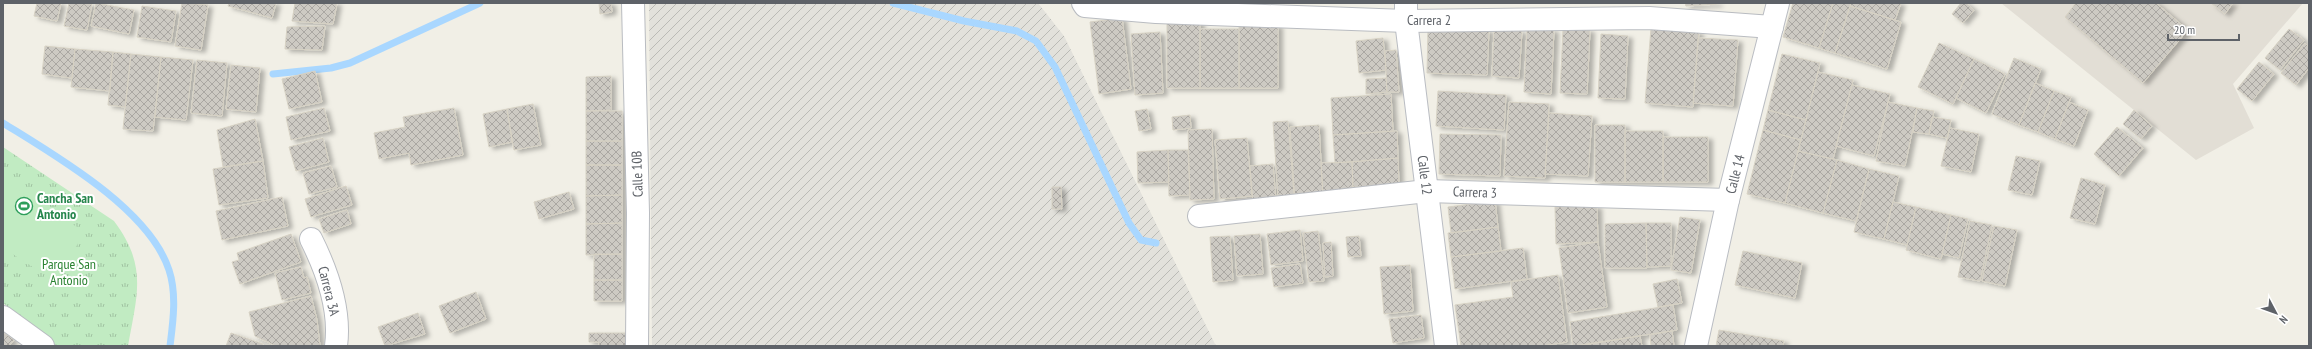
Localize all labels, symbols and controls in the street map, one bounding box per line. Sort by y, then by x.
street label: Carrera 2 [1407,11,1451,29]
scale bar [2168,16,2239,42]
text: 20 m [2174,22,2195,37]
street label: Calle 10B [627,151,647,197]
street label: Calle 14 [1721,152,1749,195]
street label: Calle 12 [1414,154,1436,196]
street label: Carrera 3 [1453,182,1497,202]
place label: Cancha San Antonio [36,189,93,223]
sports icon: Cancha San Antonio [14,196,34,216]
park label: Parque San Antonio [42,255,96,289]
street label: Carrera 3A [314,264,344,318]
north arrow [2256,293,2296,333]
text: N [2276,313,2291,326]

